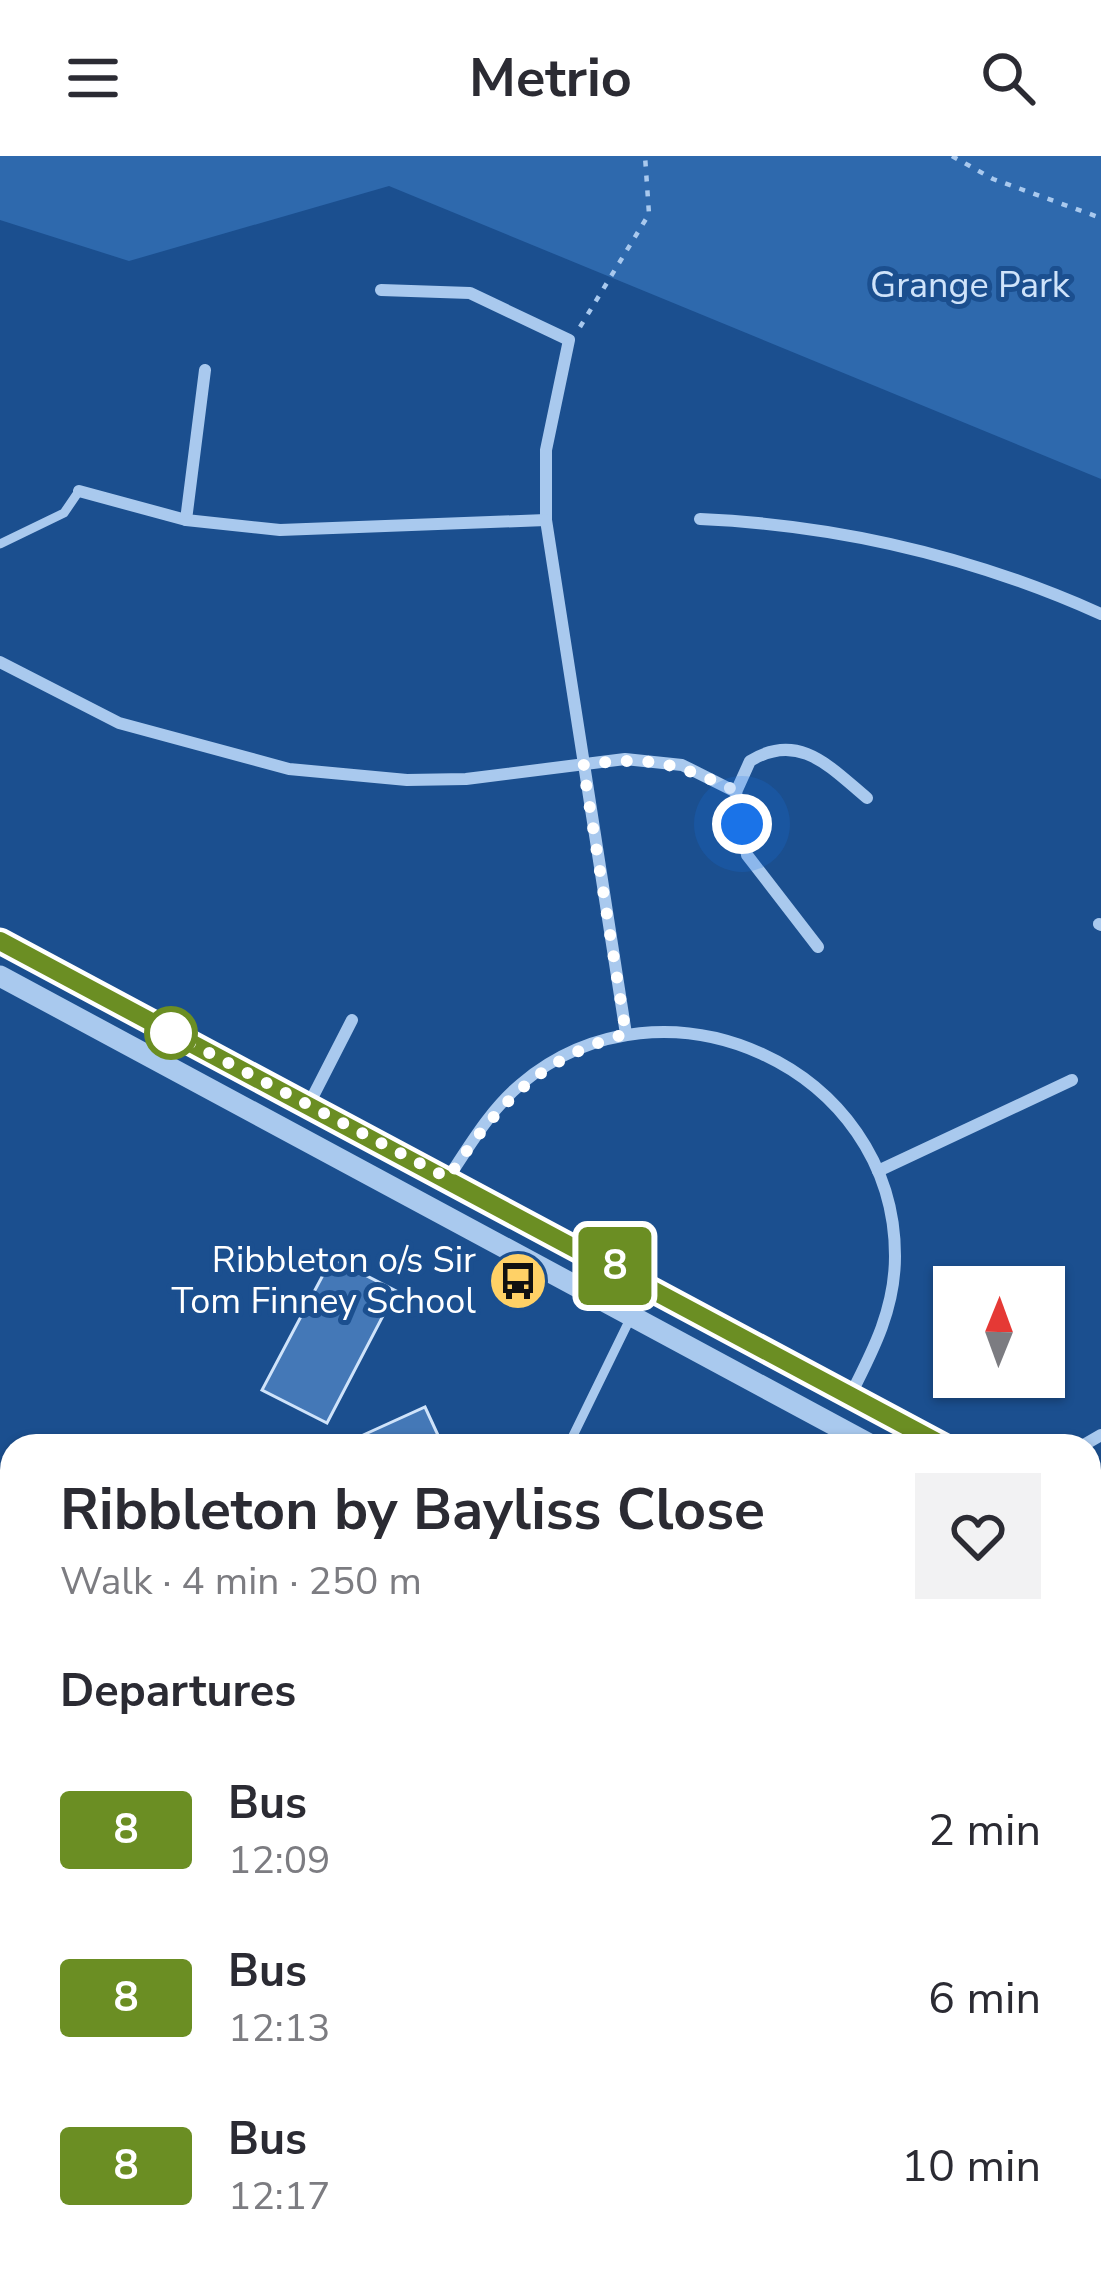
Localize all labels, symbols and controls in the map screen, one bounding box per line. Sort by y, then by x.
text: Metrio [469,41,632,115]
icon: menu [60,45,126,111]
icon: search [975,45,1041,111]
park label: Grange Park [870,261,1071,310]
your location [712,794,772,854]
unlabelled marker [146,1008,196,1058]
line badge: 8 [576,1227,654,1305]
place label: Ribbleton o/s Sir Tom Finney School [171,1236,476,1326]
text: 8 [602,1237,628,1294]
bus stop icon: Ribbleton o/s Sir Tom Finney School [487,1250,549,1312]
north arrow [933,1266,1065,1398]
map controls [933,1266,1065,1398]
text: Ribbleton by Bayliss Close [60,1471,765,1549]
button: heart [915,1473,1041,1599]
text: Walk · 4 min · 250 m [60,1555,422,1608]
text: Departures [60,1661,296,1722]
text: Bus [228,1773,307,1834]
text: 2 min [928,1800,1041,1861]
text: 8 [113,1801,139,1858]
text: 12:09 [228,1834,331,1887]
text: Bus [228,1941,307,2002]
text: 6 min [928,1968,1041,2029]
text: 8 [113,1969,139,2026]
text: 12:13 [228,2002,331,2055]
text: Bus [228,2109,307,2170]
text: 10 min [901,2136,1041,2197]
text: 8 [113,2137,139,2194]
text: 12:17 [228,2170,331,2223]

